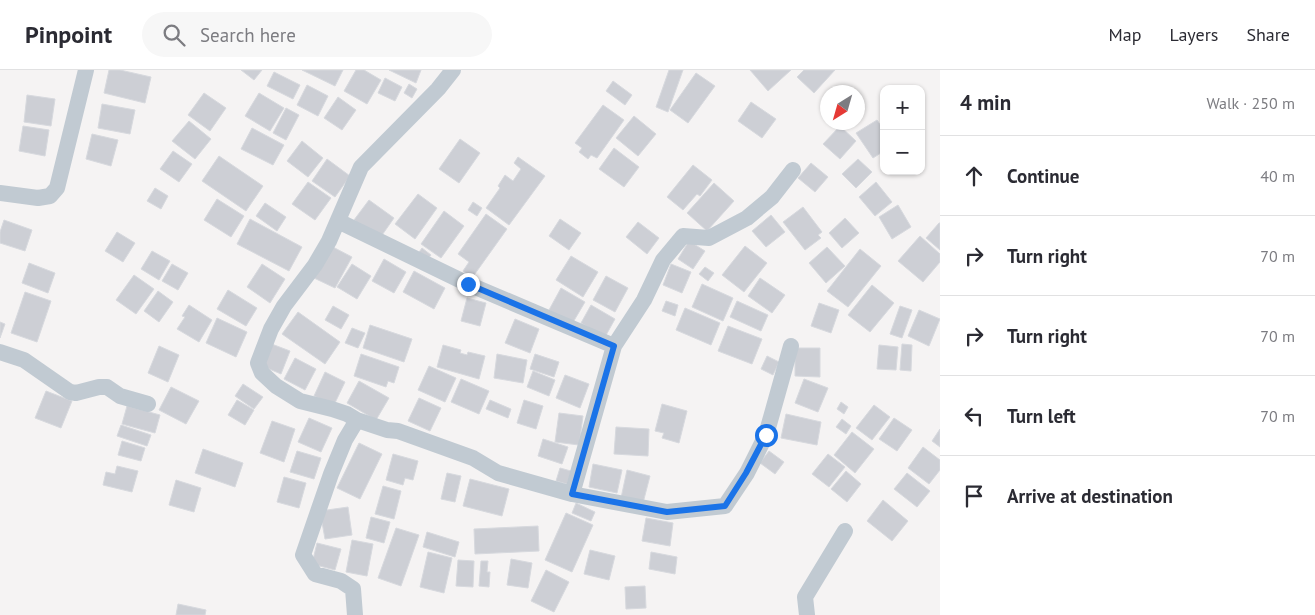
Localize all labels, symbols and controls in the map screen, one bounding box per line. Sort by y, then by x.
search box [142,12,492,57]
text: Pinpoint [25,19,112,50]
icon: search [160,21,188,49]
text: Search here [200,23,296,47]
text: Map [1109,23,1141,46]
text: Layers [1169,23,1218,46]
text: Share [1246,23,1290,46]
north arrow [820,85,865,130]
map controls [880,85,925,175]
button: + [880,85,925,130]
text: 4 min [960,89,1011,116]
text: Walk · 250 m [1206,93,1295,113]
button: − [880,130,925,175]
icon: ahead [960,162,988,190]
text: Continue [1007,164,1079,188]
text: 40 m [1260,166,1295,186]
icon: right [960,242,988,270]
text: Turn right [1007,244,1087,268]
text: 70 m [1260,246,1295,266]
route end [457,273,480,296]
icon: right [960,322,988,350]
text: Turn right [1007,324,1087,348]
text: 70 m [1260,326,1295,346]
icon: left [960,402,988,430]
text: Turn left [1007,404,1076,428]
text: 70 m [1260,406,1295,426]
route start [755,424,778,447]
icon: arrive [960,482,988,510]
text: Arrive at destination [1007,484,1173,508]

